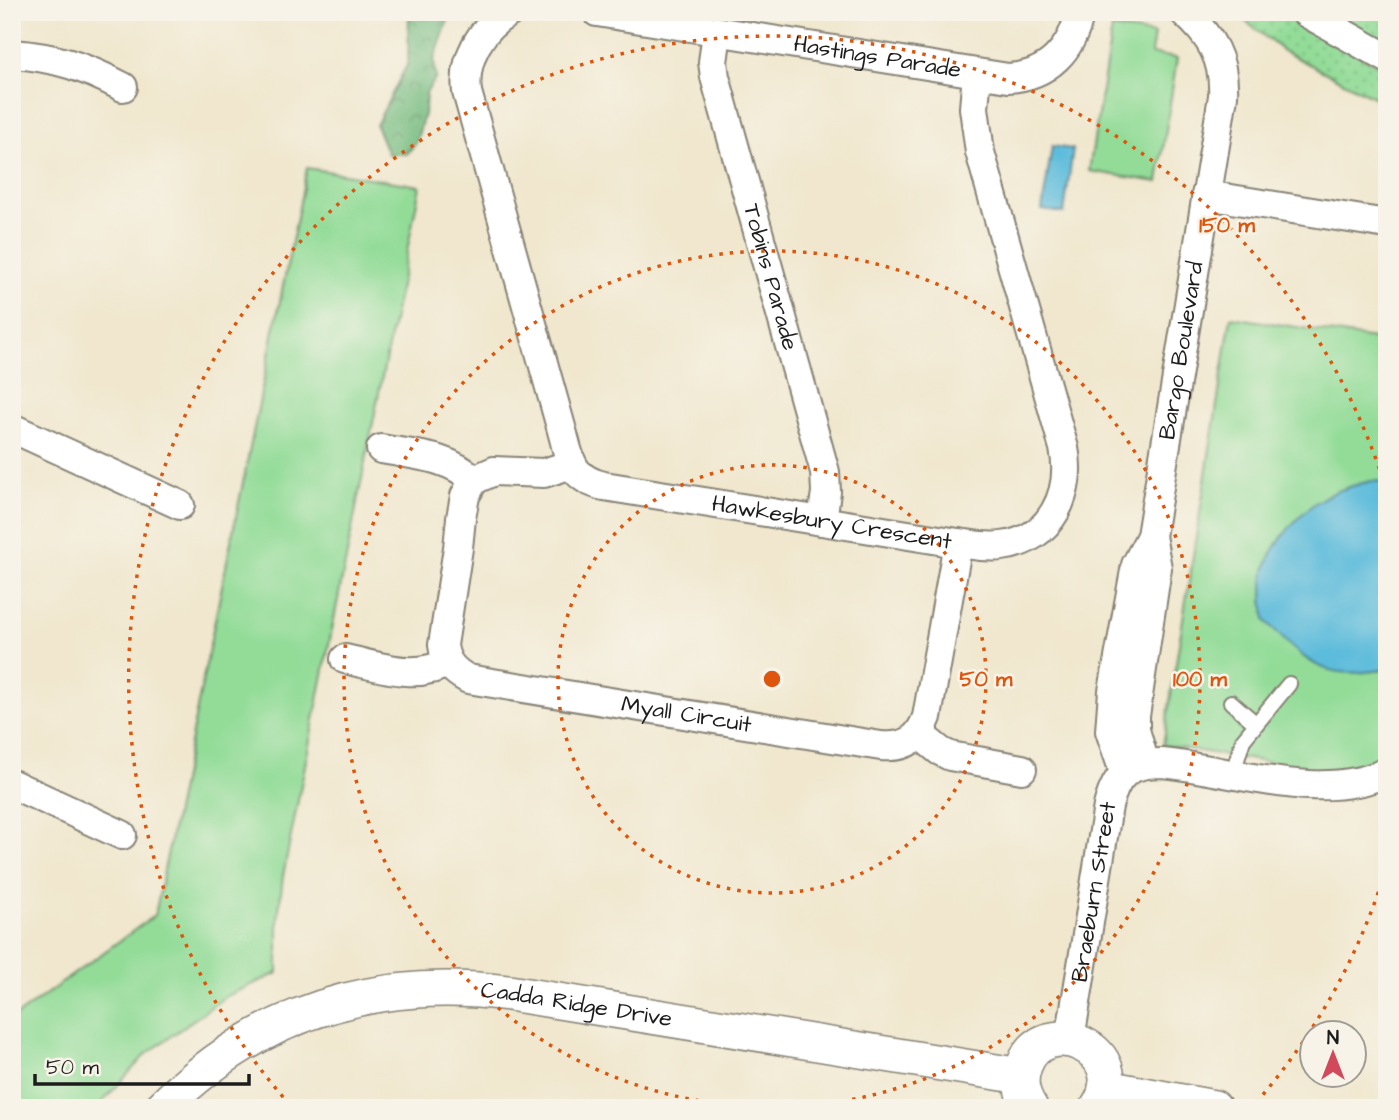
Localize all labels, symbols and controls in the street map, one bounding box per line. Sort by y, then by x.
street label: Hastings Parade [791,28,963,86]
street label: Tobins Parade [735,200,806,354]
text: 150 m [1199,211,1255,240]
street label: Bargo Boulevard [1151,259,1212,442]
street label: Hawkesbury Crescent [710,488,955,558]
text: 50 m [960,665,1013,694]
text: 100 m [1173,665,1228,694]
centre of rings [760,667,784,691]
street label: Myall Circuit [619,688,755,741]
street label: Braeburn Street [1064,799,1125,984]
street label: Cadda Ridge Drive [479,974,674,1035]
north arrow [1298,1018,1368,1088]
text: N [1327,1025,1339,1052]
scale bar [35,1043,248,1087]
text: 50 m [46,1053,100,1082]

